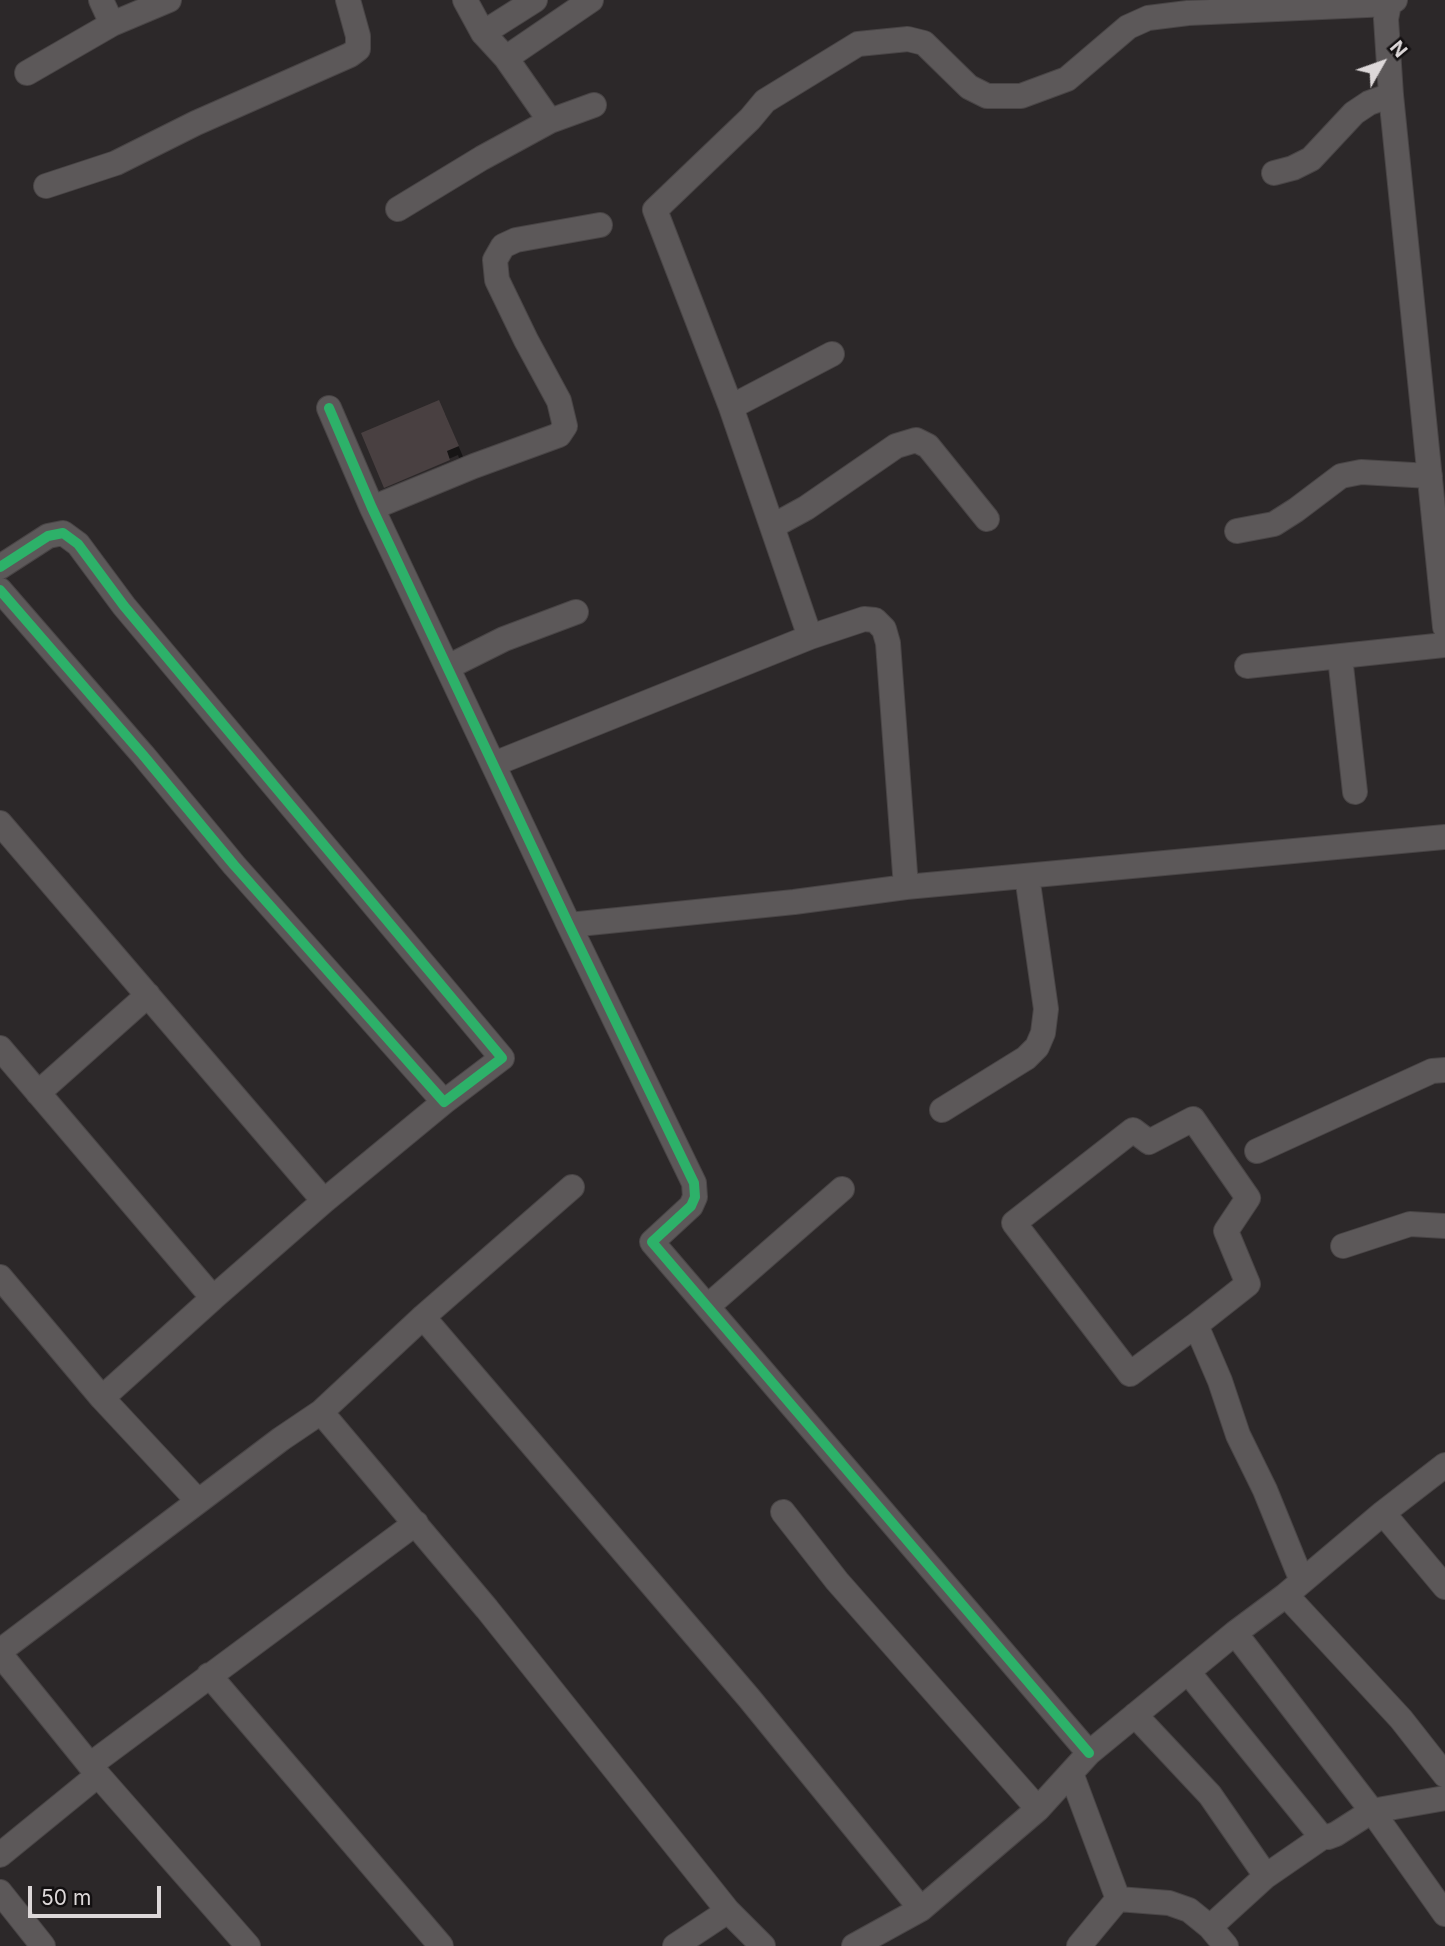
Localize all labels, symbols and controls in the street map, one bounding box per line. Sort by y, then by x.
north arrow [1347,28,1417,98]
text: N [1385,36,1412,62]
scale bar [32,1872,164,1916]
text: 50 m [41,1885,91,1910]

